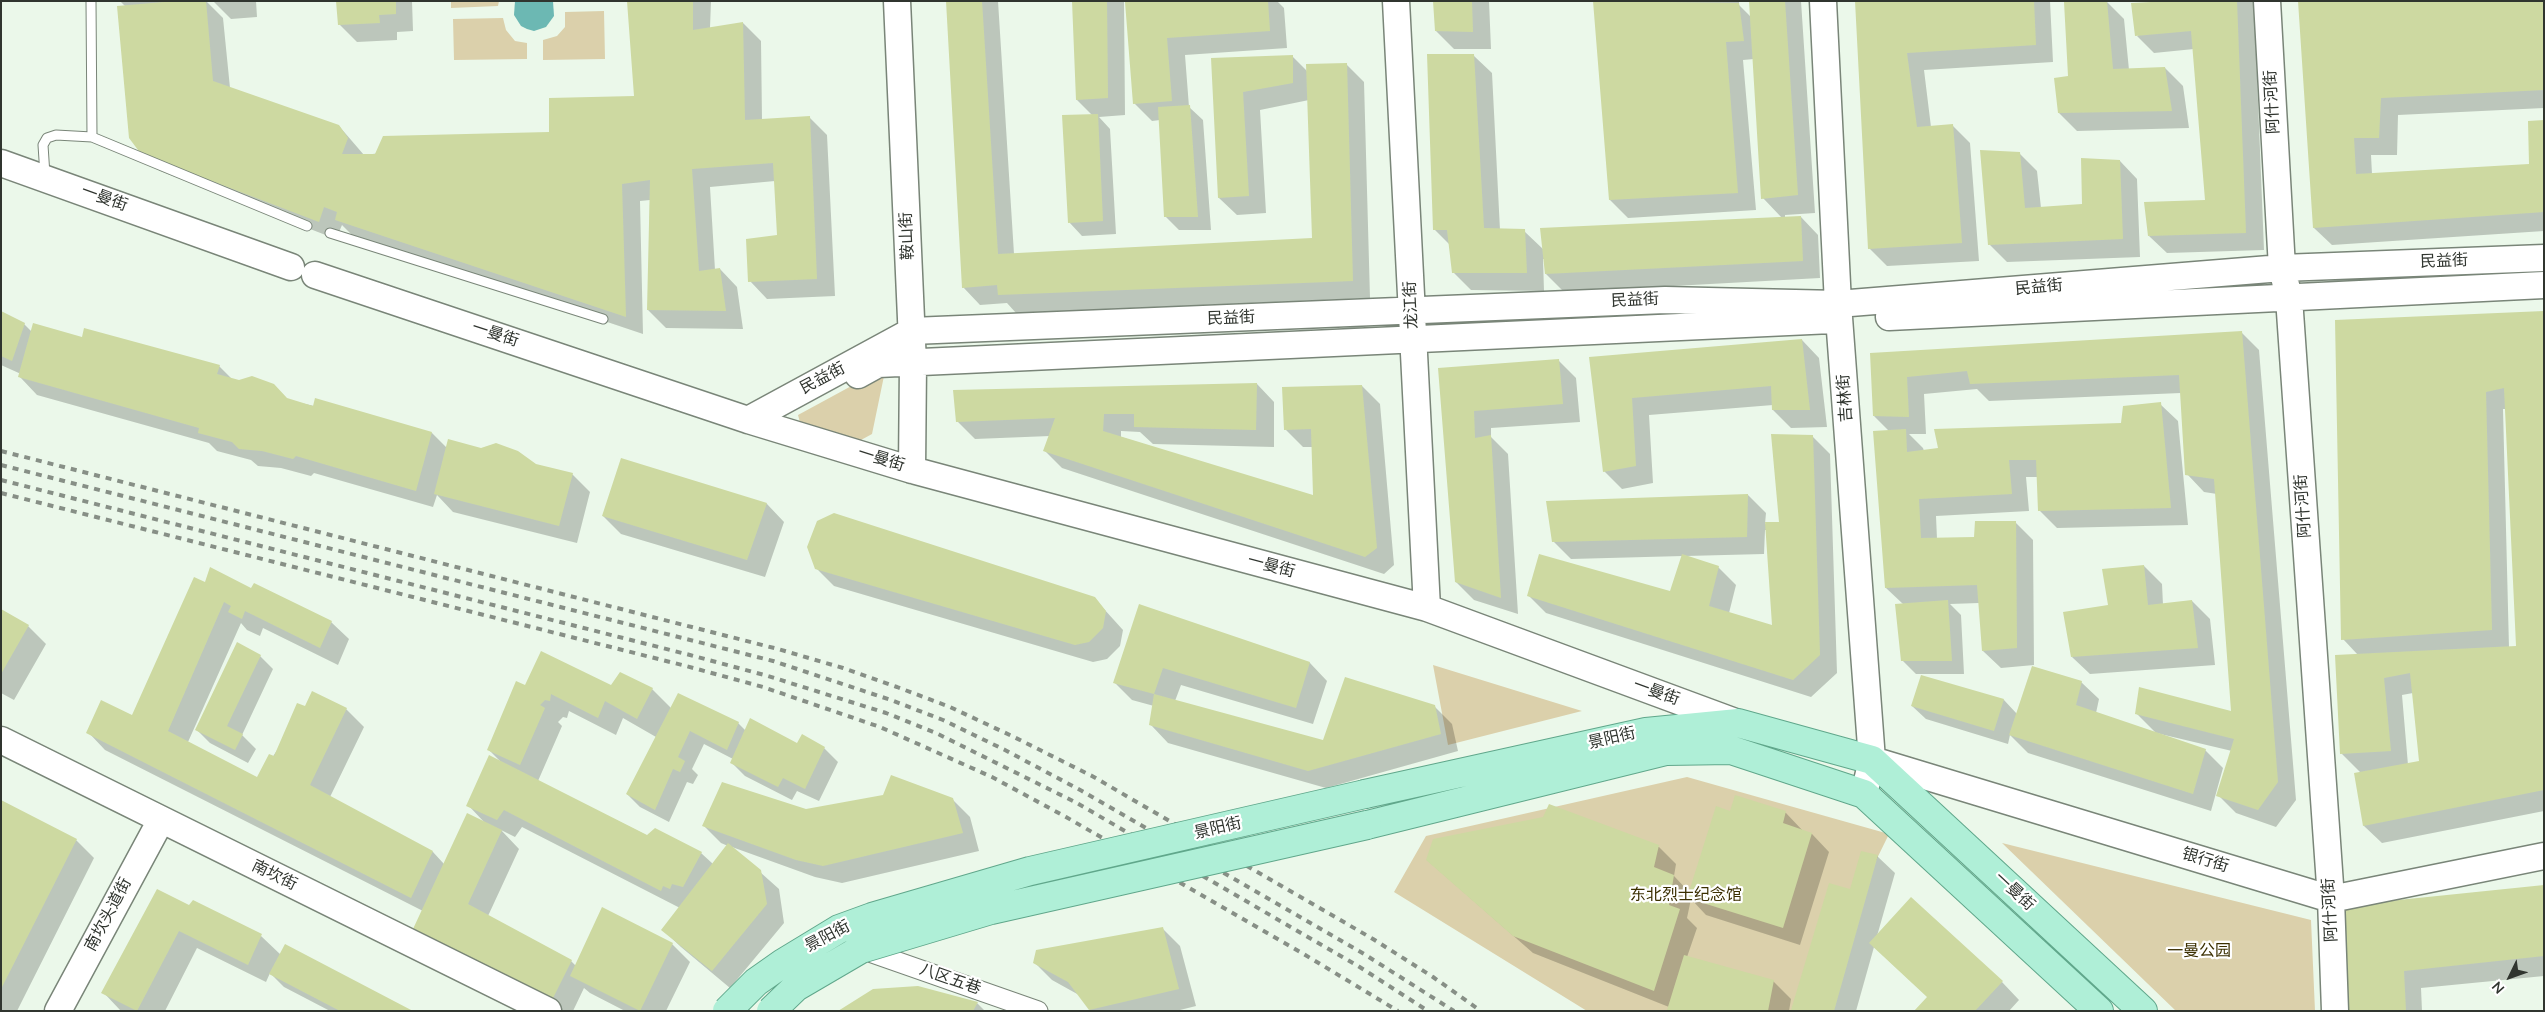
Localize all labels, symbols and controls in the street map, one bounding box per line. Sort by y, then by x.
street label: 阿什河街 [2262,70,2284,134]
street label: 一曼街 [78,182,130,216]
street label: 鞍山街 [897,212,919,260]
street label: 民益街 [2420,252,2468,272]
street label: 民益街 [2014,276,2064,300]
street label: 龙江街 [1401,281,1423,329]
street label: 民益街 [1611,290,1659,312]
street label: 民益街 [1207,309,1255,329]
street label: 一曼街 [469,318,521,352]
street label: 民益街 [797,359,849,399]
street label: 吉林街 [1835,373,1857,423]
street label: 一曼街 [855,444,907,476]
street label: 阿什河街 [2292,473,2316,539]
street label: 一曼街 [1245,552,1297,582]
street label: 一曼街 [1630,676,1682,710]
street label: 景阳街 [1586,724,1638,754]
street label: 景阳街 [1192,814,1244,844]
street label: 银行街 [2179,845,2231,877]
street label: 南坎街 [248,857,300,895]
street label: 一曼街 [1990,869,2038,915]
street label: 南坎头道街 [82,875,136,955]
street label: 阿什河街 [2320,878,2342,942]
park label: 东北烈士纪念馆 [1630,886,1742,906]
street label: 景阳街 [802,917,854,957]
park label: 一曼公园 [2167,942,2231,962]
north arrow [2485,952,2535,1002]
street label: 八区五巷 [917,961,983,999]
text: N [2488,977,2509,998]

